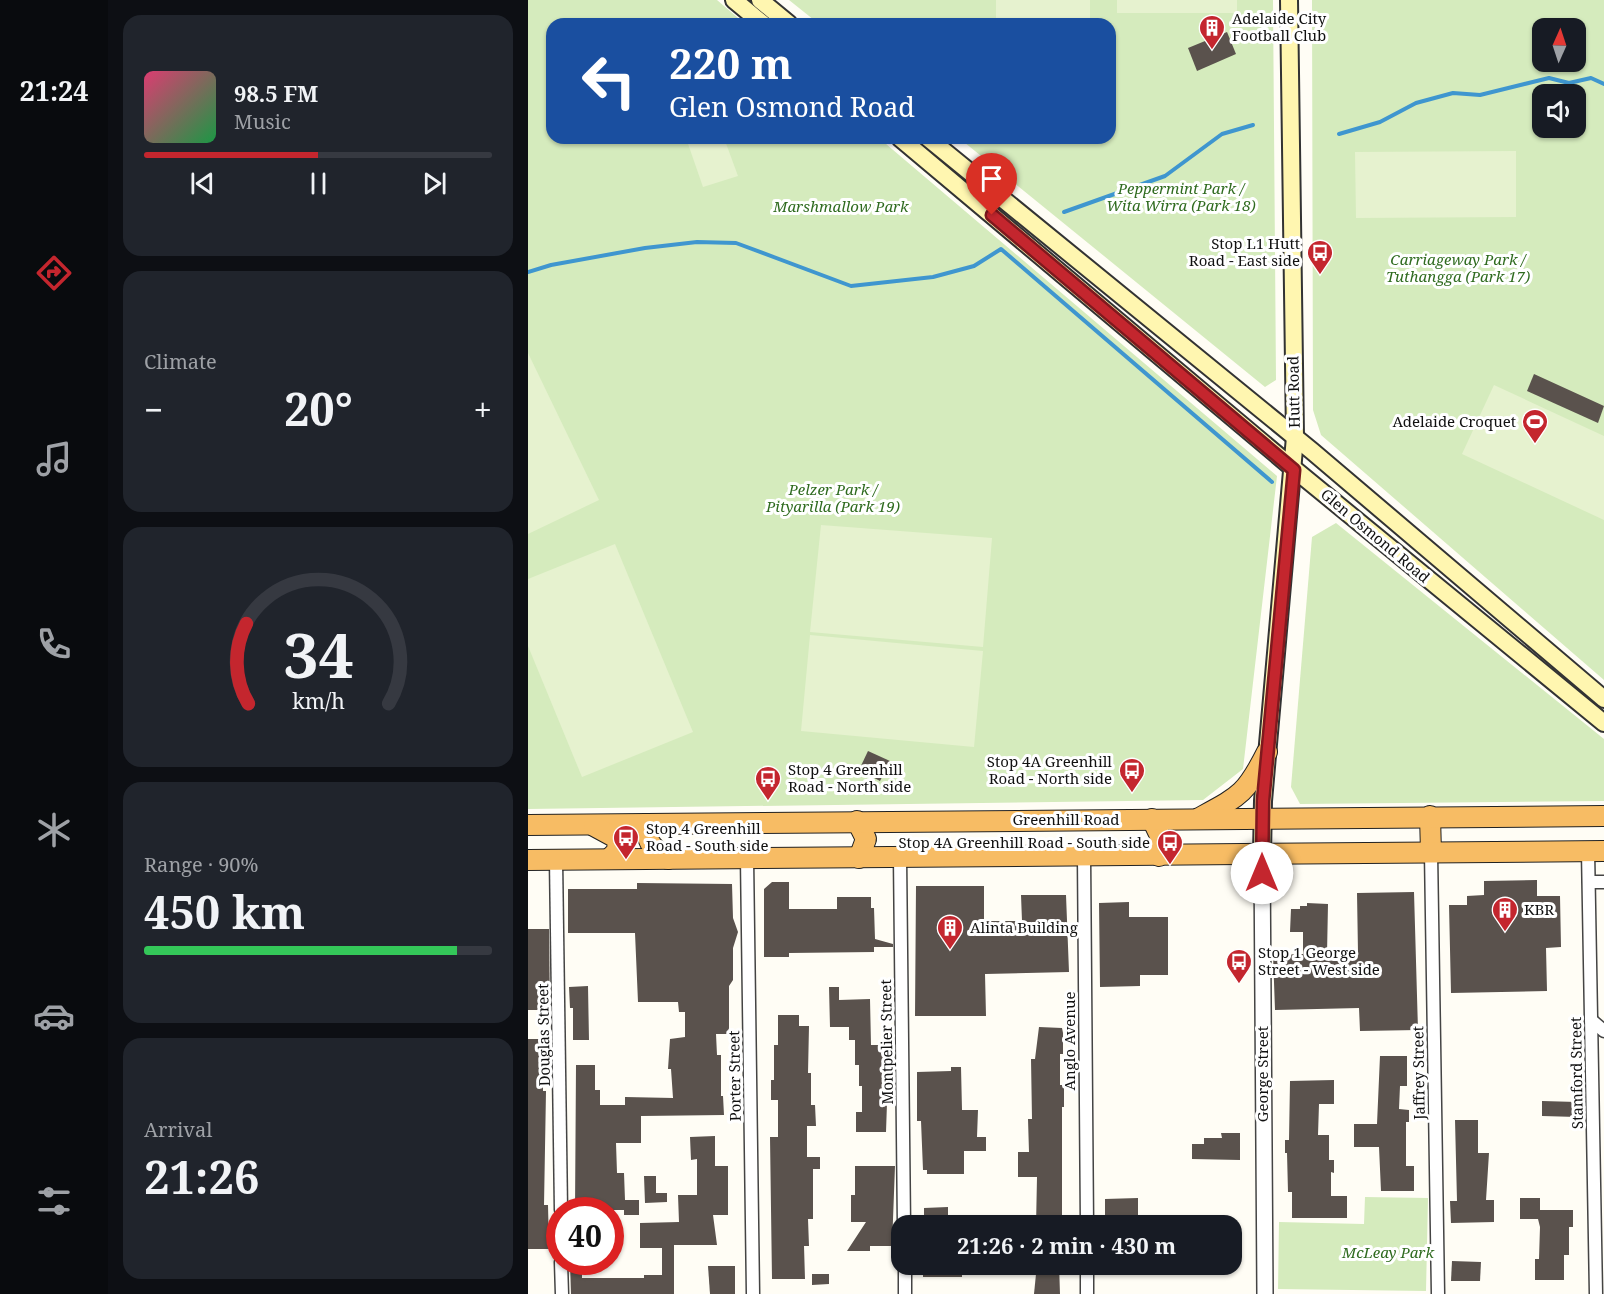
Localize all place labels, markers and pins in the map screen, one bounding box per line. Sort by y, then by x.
place label: Adelaide City Football Club [1232,8,1327,45]
building icon: Adelaide City Football Club [1197,13,1227,51]
pin [966,153,1017,215]
place label: Stop L1 Hutt Road - East side [1189,233,1300,270]
bus stop icon: Stop L1 Hutt Road - East side [1305,238,1335,276]
sports icon: Adelaide Croquet [1520,407,1550,445]
place label: Adelaide Croquet [1392,411,1516,431]
place label: Stop 4A Greenhill Road - North side [987,751,1112,788]
bus stop icon: Stop 4A Greenhill Road - North side [1117,756,1147,794]
place label: Stop 4 Greenhill Road - North side [788,759,911,796]
bus stop icon: Stop 4 Greenhill Road - North side [753,764,783,802]
place label: Stop 4 Greenhill Road - South side [646,818,768,855]
bus stop icon: Stop 4 Greenhill Road - South side [611,823,641,861]
bus stop icon: Stop 4A Greenhill Road - South side [1155,828,1185,866]
place label: Stop 4A Greenhill Road - South side [898,832,1150,852]
building icon: KBR [1490,895,1520,933]
place label: KBR [1524,899,1554,919]
building icon: Alinta Building [935,913,965,951]
place label: Alinta Building [970,917,1078,937]
place label: Stop 1 George Street - West side [1258,942,1380,979]
bus stop icon: Stop 1 George Street - West side [1224,947,1254,985]

